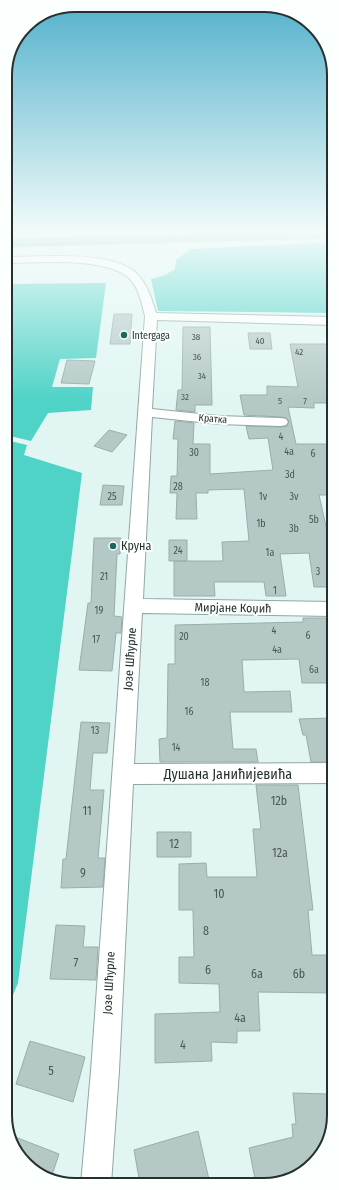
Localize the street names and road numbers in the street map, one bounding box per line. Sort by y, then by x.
street label: Кратка [198,412,228,426]
street label: Мирјане Коџић [194,600,272,616]
street label: Јозе Шћурле [121,627,139,691]
street label: Душана Јанићијевића [163,766,292,783]
street label: Јозе Шћурле [100,951,118,1015]

